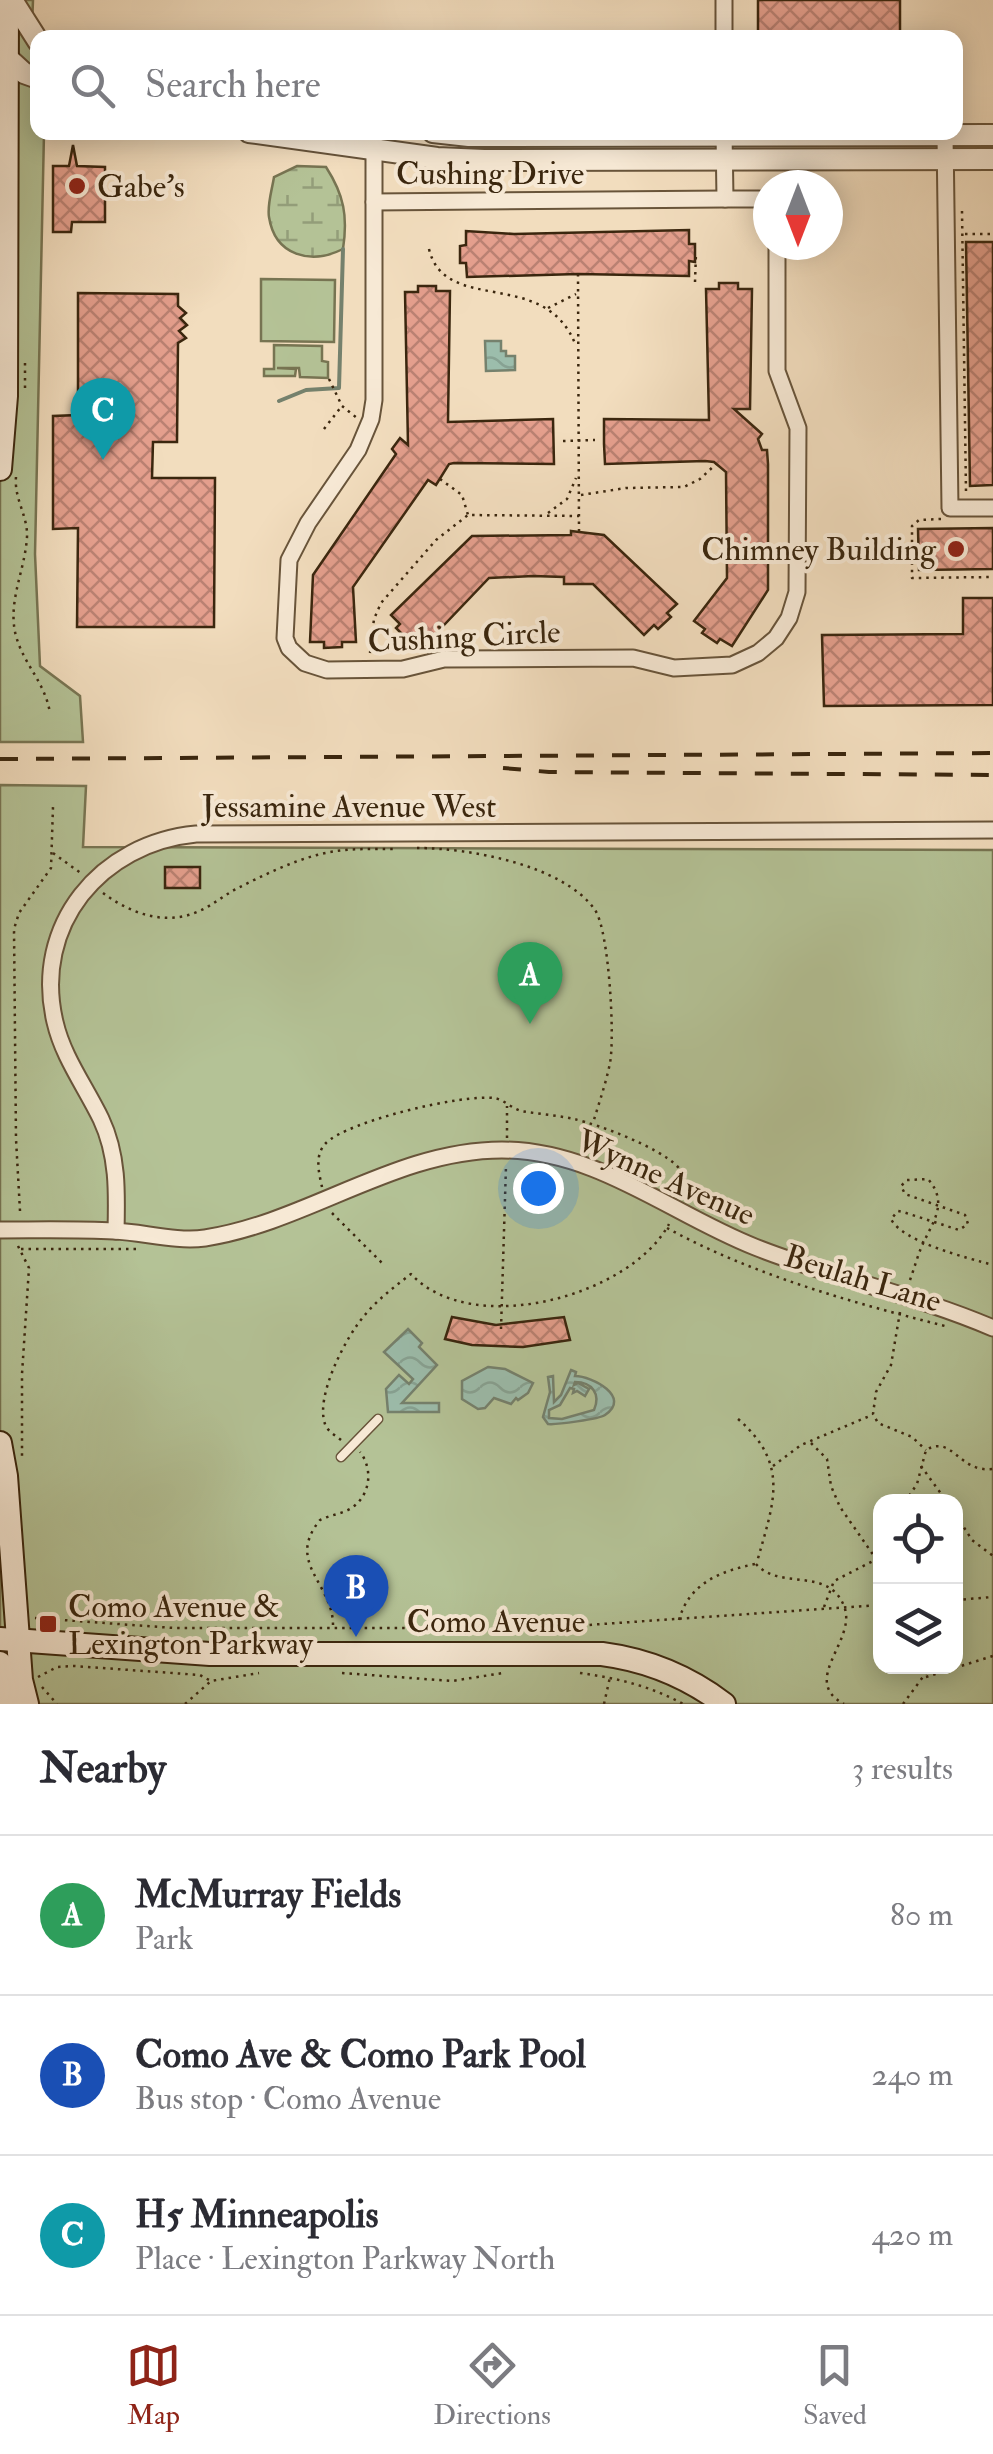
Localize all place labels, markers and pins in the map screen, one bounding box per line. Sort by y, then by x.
place label: Gabe's [97,167,185,207]
marker: Gabe's [66,175,88,197]
pin: C [70,378,136,460]
place label: Chimney Building [701,530,937,570]
marker: Chimney Building [945,538,967,560]
pin: A [498,942,562,1024]
pin: B [324,1554,388,1637]
place label: Como Avenue & Lexington Parkway [68,1587,314,1664]
marker: Como Avenue & Lexington Parkway [37,1613,59,1635]

